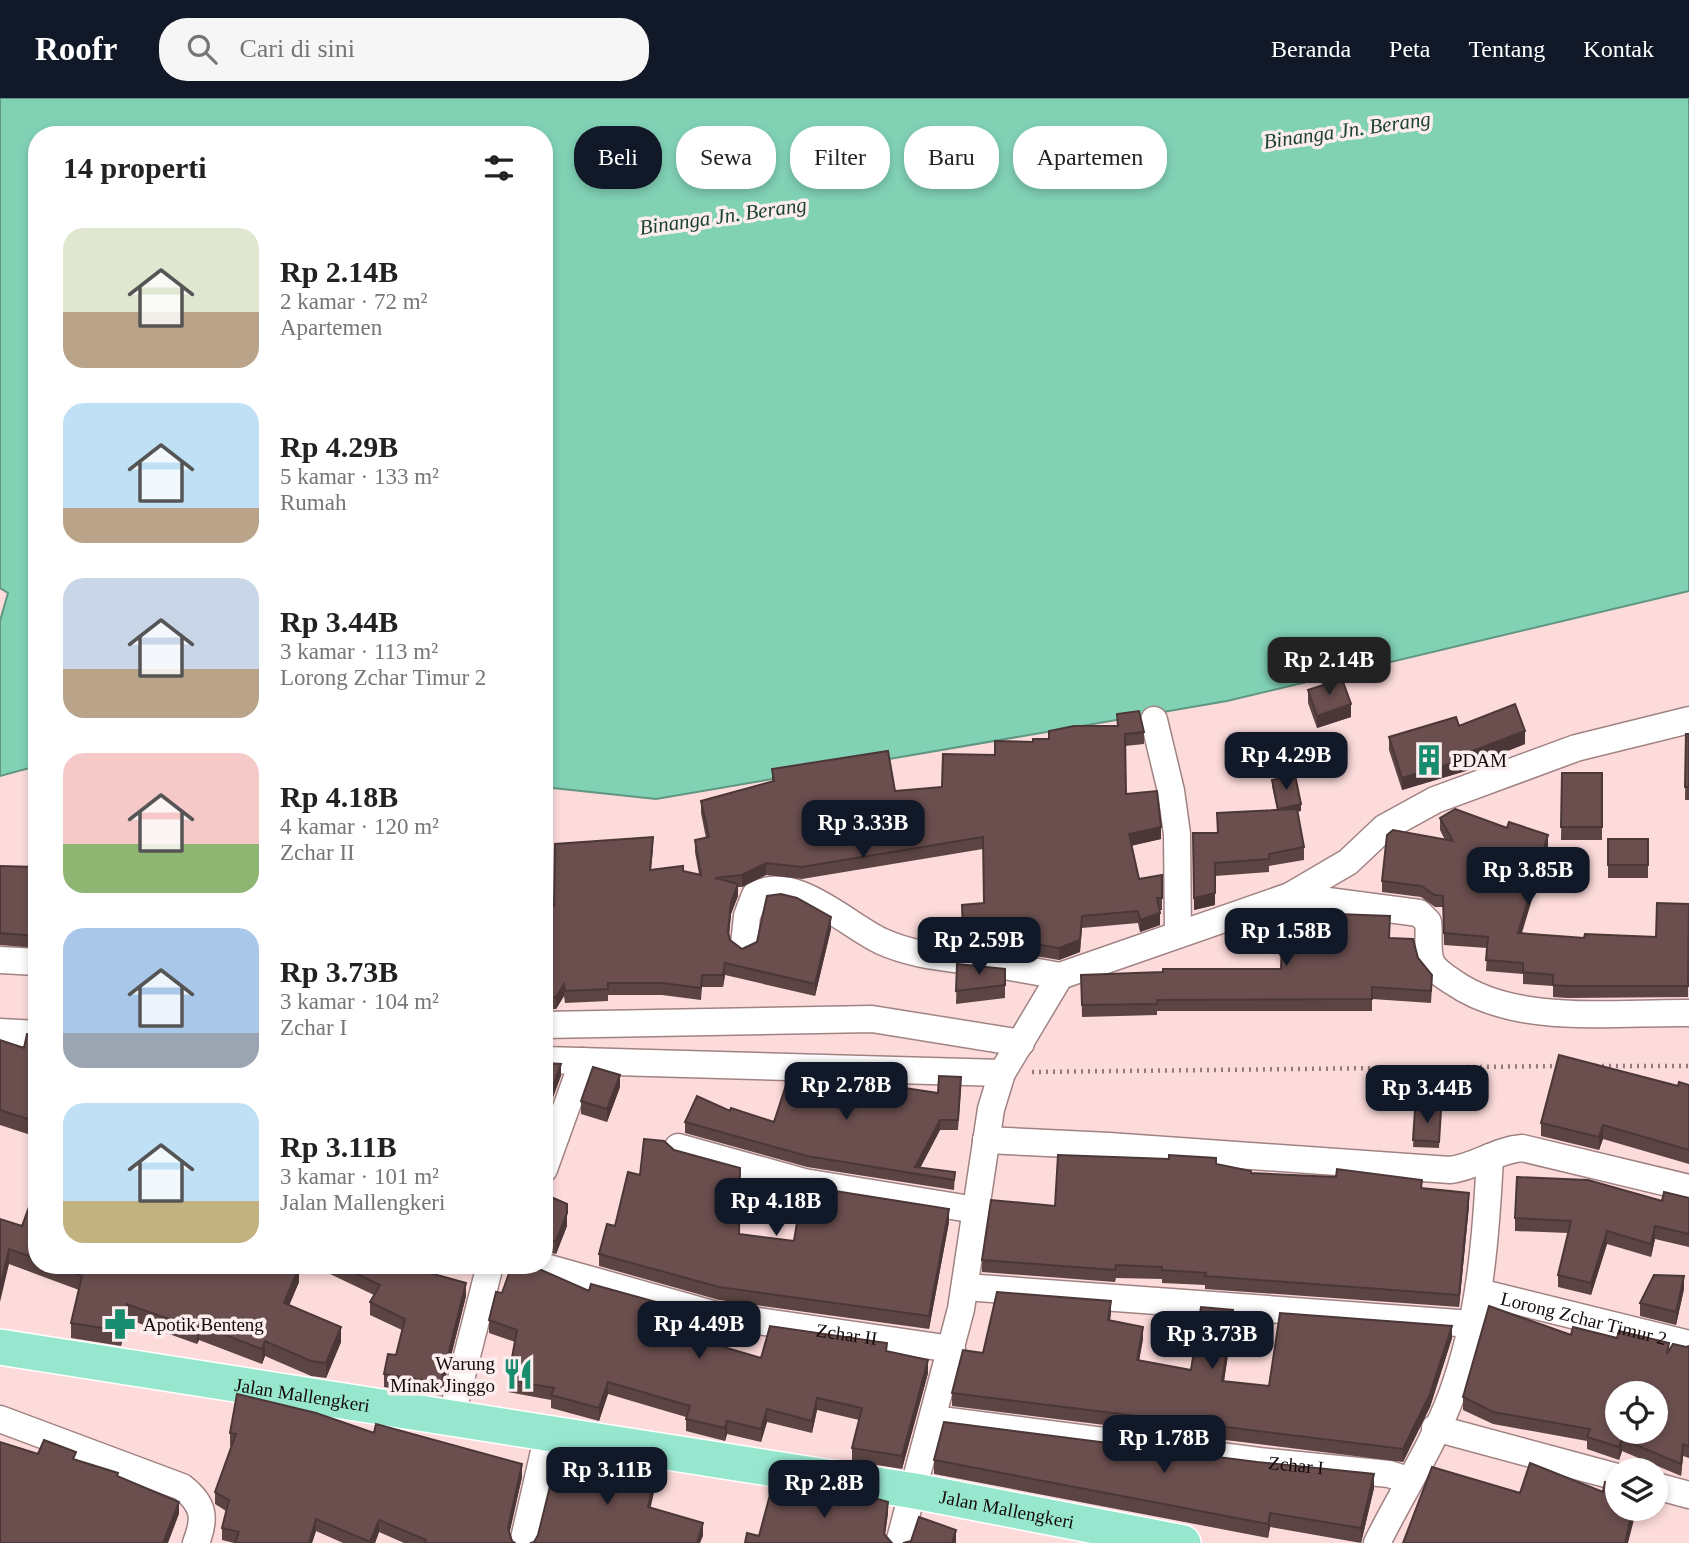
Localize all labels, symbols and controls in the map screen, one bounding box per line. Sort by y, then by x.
search box [159,18,649,81]
icon: search [183,30,221,68]
text: Roofr [35,31,117,67]
text: Cari di sini [239,34,355,63]
text: Beranda [1271,36,1351,62]
text: Peta [1389,36,1430,62]
text: Tentang [1468,36,1545,62]
text: Kontak [1583,36,1654,62]
water label: Binanga Jn. Berang [1262,106,1432,154]
chip: Beli [574,126,662,189]
chip: Sewa [676,126,776,189]
chip: Filter [790,126,890,189]
chip: Baru [904,126,999,189]
chip: Apartemen [1013,126,1167,189]
icon: filters [480,149,518,187]
text: 14 properti [63,151,207,184]
water label: Binanga Jn. Berang [638,192,808,240]
text: Rp 2.14B [280,255,398,288]
icon: home [119,256,203,340]
text: 2 kamar · 72 m² [280,289,427,314]
text: Apartemen [280,315,382,340]
text: Rp 4.29B [280,430,398,463]
icon: home [119,431,203,515]
text: 5 kamar · 133 m² [280,464,439,489]
text: Rumah [280,490,346,515]
text: Rp 3.44B [280,605,398,638]
icon: home [119,606,203,690]
pin: Rp 2.14B [1257,638,1401,697]
text: 3 kamar · 113 m² [280,639,438,664]
text: Rp 2.14B [1284,647,1374,672]
text: Lorong Zchar Timur 2 [280,665,486,690]
pin: Rp 4.29B [1214,732,1358,792]
text: Rp 4.29B [1241,742,1331,767]
building icon: PDAM [1412,743,1446,777]
place label: PDAM [1452,750,1507,771]
text: Rp 4.18B [280,780,398,813]
icon: home [119,781,203,865]
pin: Rp 3.33B [791,800,935,860]
text: Rp 3.33B [818,810,908,835]
text: 4 kamar · 120 m² [280,814,439,839]
text: Zchar II [280,840,355,865]
pin: Rp 3.85B [1456,848,1600,907]
text: Rp 3.85B [1483,857,1573,882]
pin: Rp 1.58B [1214,908,1358,968]
pin: Rp 2.59B [907,918,1051,977]
text: Rp 1.58B [1241,918,1331,943]
text: Rp 2.59B [934,927,1024,952]
text: Rp 3.73B [280,955,398,988]
icon: home [119,956,203,1040]
text: 3 kamar · 104 m² [280,989,439,1014]
text: Zchar I [280,1015,347,1040]
pin: Rp 2.78B [774,1062,918,1122]
pin: Rp 3.44B [1355,1066,1499,1125]
text: Rp 2.78B [801,1072,891,1097]
text: Rp 3.44B [1382,1075,1472,1100]
text: Rp 3.11B [280,1130,397,1163]
icon: home [119,1131,203,1215]
text: 3 kamar · 101 m² [280,1164,439,1189]
pin: Rp 4.18B [704,1178,848,1238]
text: Rp 4.18B [731,1188,821,1213]
text: Jalan Mallengkeri [280,1190,445,1215]
street label: Lorong Zchar Timur 2 [1498,1288,1669,1349]
pin: Rp 4.49B [627,1302,771,1361]
pharmacy icon: Apotik Benteng [103,1307,137,1341]
text: Rp 4.49B [654,1311,744,1336]
pin: Rp 3.73B [1140,1312,1284,1371]
place label: Apotik Benteng [143,1314,264,1335]
street label: Zchar II [815,1320,879,1349]
text: Rp 3.73B [1167,1321,1257,1346]
place label: Warung Minak Jinggo [390,1353,496,1396]
restaurant icon: Warung Minak Jinggo [501,1357,535,1391]
street label: Jalan Mallengkeri [233,1374,371,1416]
map controls [1605,1381,1668,1521]
button: locate [1605,1381,1668,1444]
pin: Rp 1.78B [1092,1416,1236,1475]
text: Rp 1.78B [1119,1425,1209,1450]
pin: Rp 3.11B [535,1448,679,1507]
street label: Zchar I [1267,1452,1325,1478]
text: Rp 3.11B [562,1457,652,1482]
button: layers [1605,1458,1668,1521]
pin: Rp 2.8B [759,1460,889,1520]
text: Rp 2.8B [784,1470,864,1495]
street label: Jalan Mallengkeri [938,1486,1076,1533]

